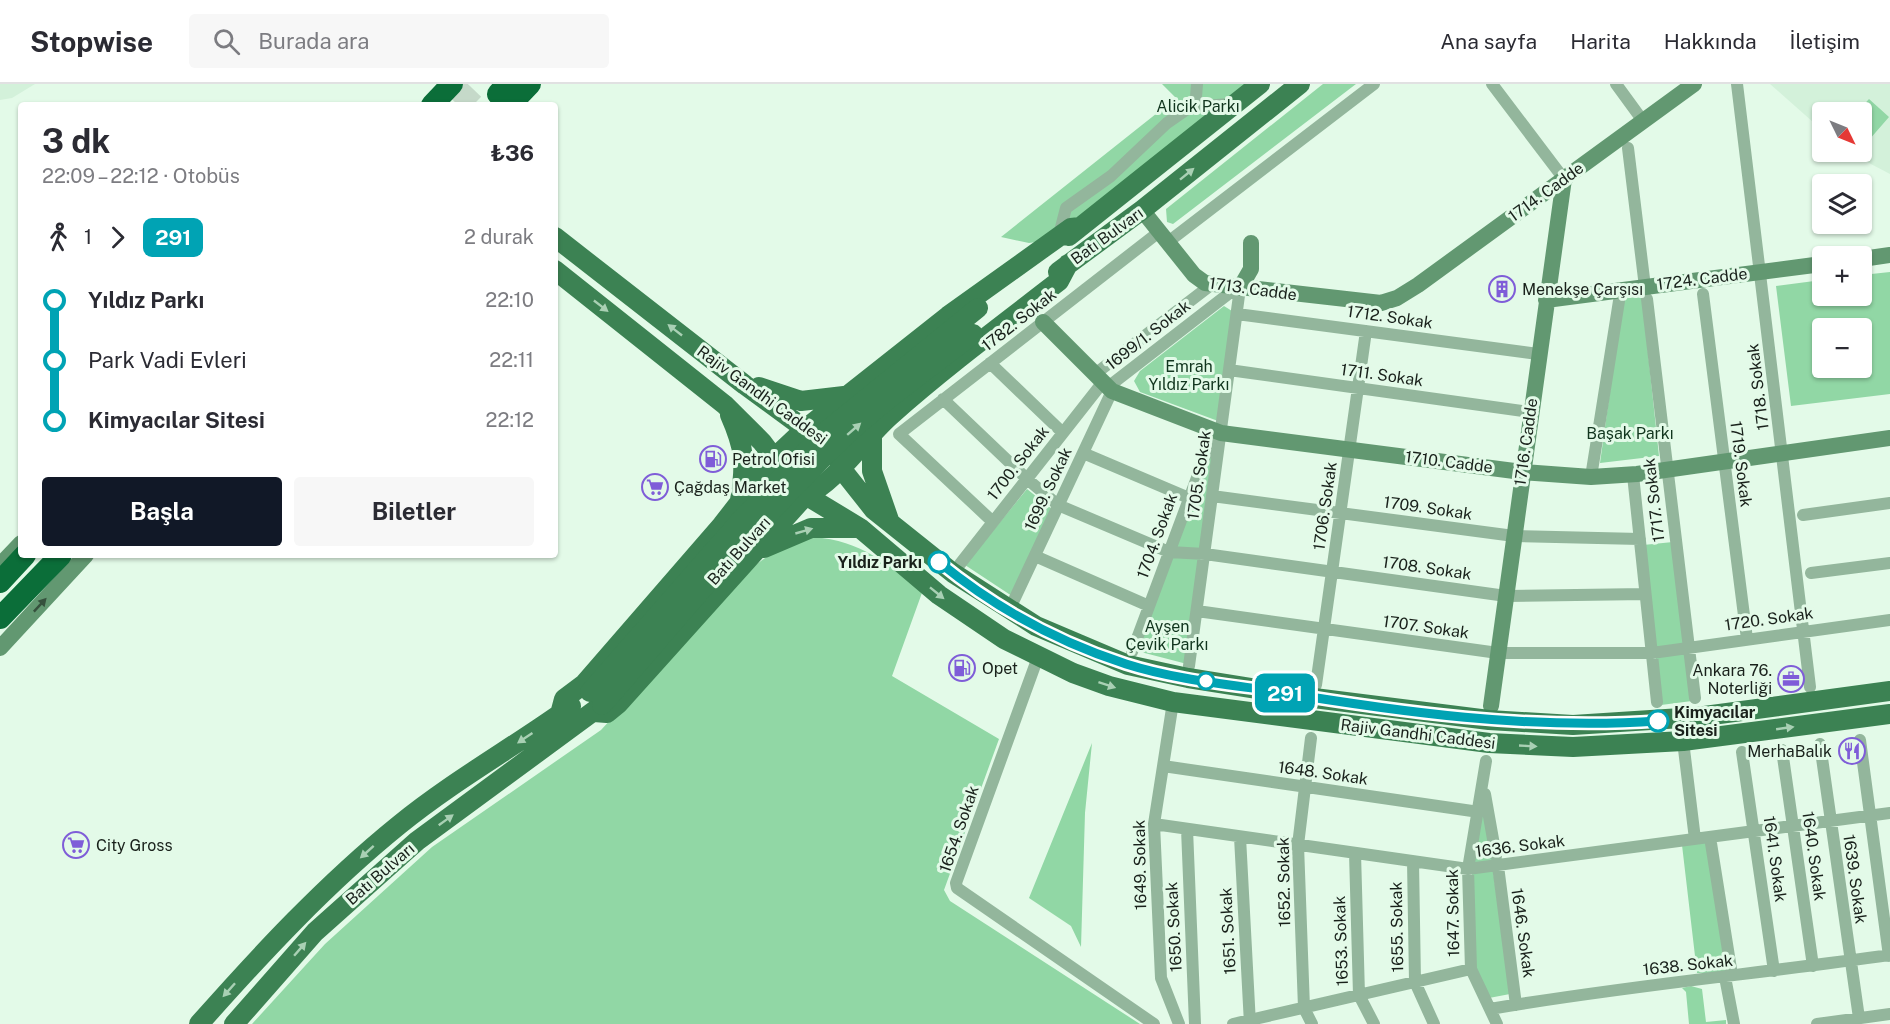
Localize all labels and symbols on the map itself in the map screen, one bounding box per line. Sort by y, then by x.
park label: Alicik Parkı [1156,97,1240,116]
north arrow [1812,102,1872,162]
street label: 1714. Cadde [1505,158,1587,226]
one-way arrow [1179,167,1195,180]
street label: Batı Bulvarı [1067,203,1147,269]
street label: 1724. Cadde [1656,264,1748,294]
street label: 1713. Cadde [1208,273,1298,305]
building icon: Menekşe Çarşısı [1487,274,1517,304]
place label: Menekşe Çarşısı [1522,280,1643,299]
street label: 1782. Sokak [978,285,1060,355]
street label: 1699/1. Sokak [1102,296,1194,374]
one-way arrow [593,299,609,312]
street label: 1712. Sokak [1346,302,1434,332]
one-way arrow [667,324,683,337]
street label: Rajiv Gandhi Caddesi [693,342,831,448]
street label: 1718. Sokak [1743,343,1773,431]
park label: Emrah Yıldız Parkı [1149,357,1229,394]
street label: 1711. Sokak [1339,360,1425,390]
street label: 1716. Cadde [1510,397,1542,487]
street label: 1719. Sokak [1726,420,1756,508]
street label: 1700. Sokak [983,422,1053,504]
one-way arrow [846,423,861,436]
park label: Başak Parkı [1586,424,1674,443]
street label: 1705. Sokak [1183,429,1215,521]
fuel station icon: Petrol Ofisi [698,444,728,474]
street label: 1699. Sokak [1020,444,1076,534]
street label: 1710. Cadde [1404,447,1494,477]
place label: Petrol Ofisi [732,450,815,469]
street label: 1717. Sokak [1639,457,1669,543]
street label: 1706. Sokak [1309,460,1341,551]
supermarket icon: Çağdaş Market [640,472,670,502]
place label: Çağdaş Market [674,478,786,497]
street label: 1704. Sokak [1133,491,1181,581]
street label: 1709. Sokak [1382,492,1474,524]
street label: Batı Bulvarı [704,513,774,589]
one-way arrow [795,526,813,535]
marker: Yıldız Parkı [928,551,950,573]
street label: 1708. Sokak [1381,552,1473,584]
place label: Yıldız Parkı [837,553,922,572]
one-way arrow [929,586,945,599]
one-way arrow [33,597,47,612]
street label: 1720. Sokak [1723,603,1815,635]
street label: 1707. Sokak [1382,612,1470,642]
park label: Ayşen Çevik Parkı [1126,617,1208,654]
fuel station icon: Opet [947,653,977,683]
place label: Opet [982,659,1018,678]
place label: Ankara 76. Noterliği [1692,661,1772,698]
office icon: Ankara 76. Noterliği [1776,664,1806,694]
unlabelled marker [1197,672,1215,690]
line badge: 291 [1250,674,1320,712]
one-way arrow [1098,680,1116,690]
place label: Kimyacılar Sitesi [1674,703,1756,740]
marker: Kimyacılar Sitesi [1647,710,1669,732]
street label: Rajiv Gandhi Caddesi [1339,715,1497,753]
one-way arrow [1776,724,1795,733]
one-way arrow [517,732,533,744]
restaurant icon: MerhaBalık [1837,736,1867,766]
one-way arrow [1519,741,1538,750]
place label: MerhaBalık [1747,742,1832,761]
street label: 1648. Sokak [1277,757,1369,789]
street label: 1654. Sokak [935,783,983,875]
street label: 1640. Sokak [1798,810,1830,902]
one-way arrow [438,814,454,826]
street label: 1641. Sokak [1760,815,1790,903]
street label: 1649. Sokak [1130,820,1150,910]
supermarket icon: City Gross [61,830,91,860]
street label: 1636. Sokak [1474,831,1566,861]
street label: 1639. Sokak [1839,833,1871,925]
place label: City Gross [96,836,173,855]
street label: 1652. Sokak [1274,837,1294,927]
street label: Batı Bulvarı [342,839,418,909]
one-way arrow [361,845,375,859]
street label: 1647. Sokak [1443,869,1463,957]
street label: 1650. Sokak [1162,881,1186,973]
street label: 1655. Sokak [1387,881,1407,973]
street label: 1651. Sokak [1216,887,1240,975]
street label: 1646. Sokak [1507,887,1539,979]
street label: 1653. Sokak [1330,895,1352,987]
one-way arrow [293,941,307,956]
street label: 1638. Sokak [1642,951,1734,979]
one-way arrow [223,982,236,997]

